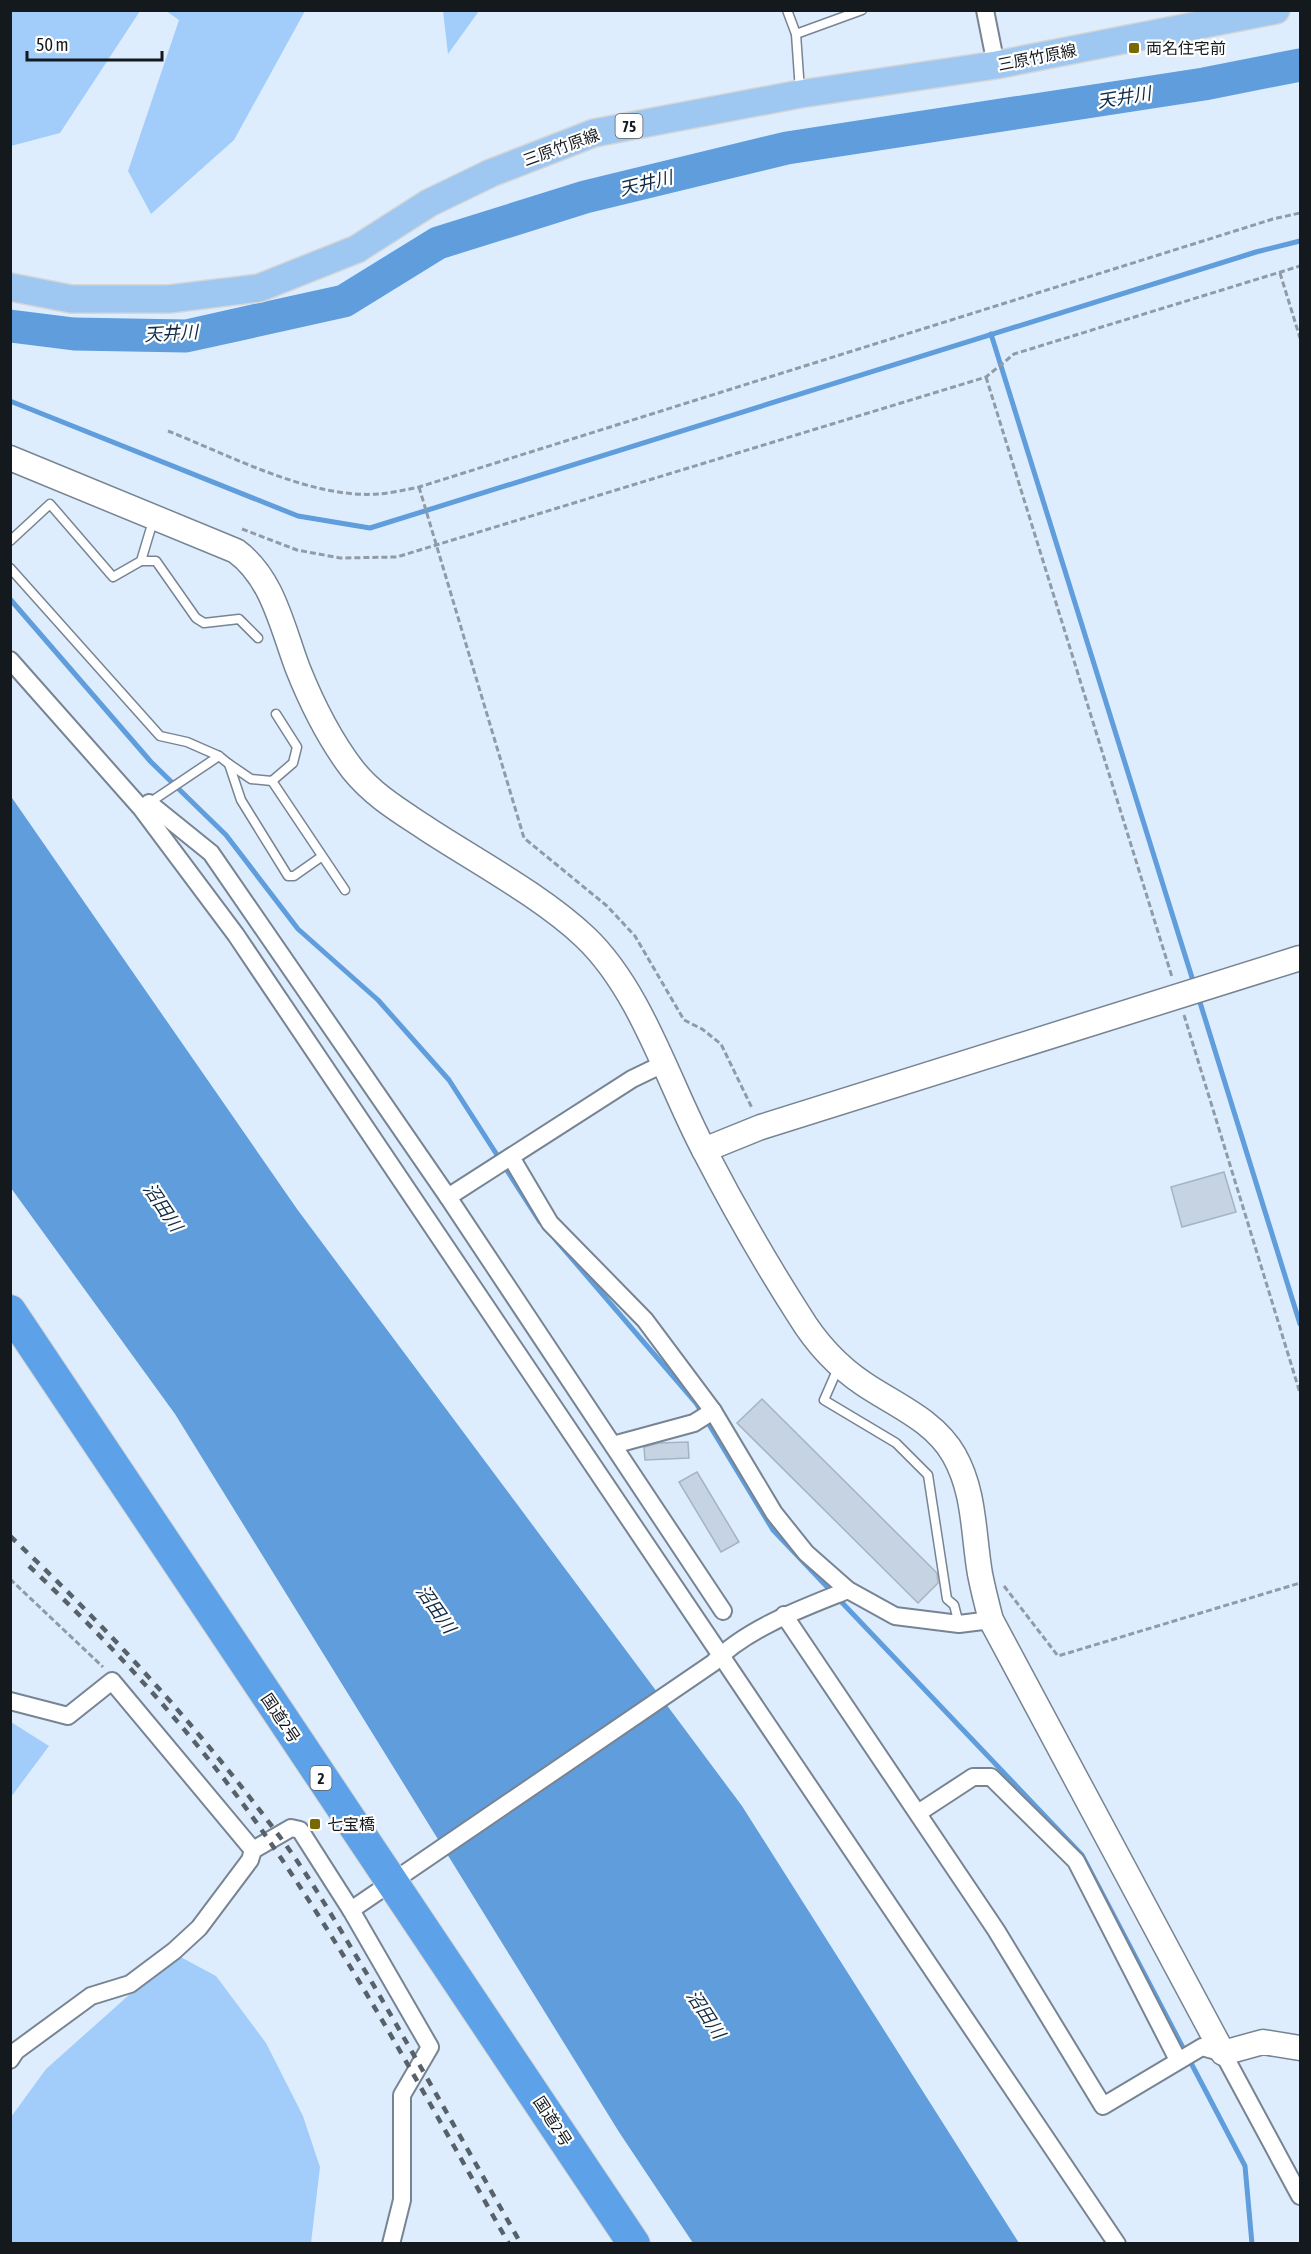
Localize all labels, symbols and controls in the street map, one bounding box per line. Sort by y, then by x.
scale bar [27,24,162,62]
text: 50 m [36,34,68,55]
place label: 両名住宅前 [1146,39,1226,57]
street label: 三原竹原線 [996,41,1078,73]
marker: 両名住宅前 [1127,41,1141,55]
water label: 天井川 [1096,82,1154,112]
road number: 75 [616,114,642,138]
street label: 三原竹原線 [520,125,602,169]
water label: 天井川 [617,166,677,200]
water label: 天井川 [143,321,201,345]
water label: 沼田川 [139,1179,188,1237]
water label: 沼田川 [412,1581,461,1639]
street label: 国道2号 [258,1690,304,1746]
road number: 2 [310,1766,332,1790]
place label: 七宝橋 [327,1815,375,1833]
marker: 七宝橋 [308,1817,322,1831]
water label: 沼田川 [682,1986,731,2044]
street label: 国道2号 [530,2093,576,2149]

